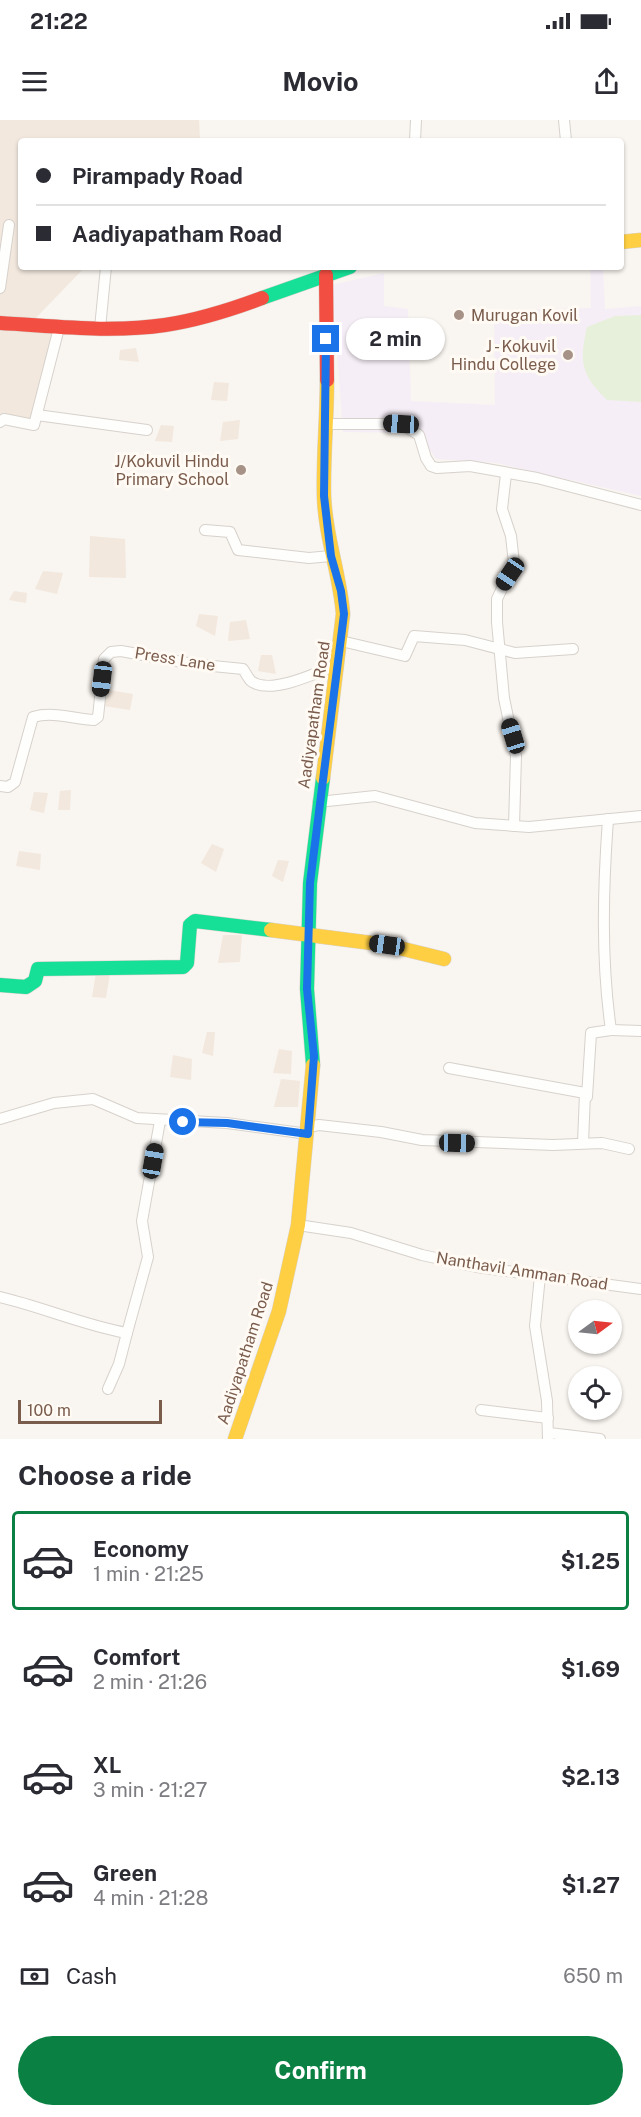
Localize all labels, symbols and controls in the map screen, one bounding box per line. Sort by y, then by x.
text: 21:22 [30,8,88,34]
icon: menu [18,65,51,98]
text: Movio [282,65,359,97]
icon: share [590,65,623,98]
text: Pirampady Road [72,163,243,189]
text: Aadiyapatham Road [72,221,282,247]
place label: Murugan Kovil [471,306,578,325]
marker: Murugan Kovil [452,308,466,322]
callout: 2 min [347,318,446,360]
route end [312,325,339,352]
text: 2 min [369,327,422,351]
place label: J - Kokuvil Hindu College [451,337,556,374]
marker: J - Kokuvil Hindu College [561,348,575,362]
car [383,414,419,434]
place label: J/Kokuvil Hindu Primary School [114,452,229,489]
marker: J/Kokuvil Hindu Primary School [234,463,248,477]
car [492,554,528,594]
street label: Aadiyapatham Road [294,640,334,790]
street label: Press Lane [133,643,217,675]
car [91,660,113,698]
car [499,716,527,756]
car [368,934,406,956]
route start [169,1108,196,1135]
car [439,1134,475,1152]
car [141,1142,165,1180]
street label: Nanthavil Amman Road [435,1248,609,1294]
street label: Aadiyapatham Road [213,1279,277,1427]
north arrow [568,1300,622,1354]
map controls [568,1300,622,1420]
button: locate [568,1366,622,1420]
scale bar [18,1397,162,1424]
text: 100 m [27,1401,71,1420]
text: Choose a ride [18,1459,192,1491]
icon: car [21,1534,75,1588]
text: Economy [93,1536,189,1562]
text: $1.25 [560,1548,620,1574]
text: 1 min · 21:25 [93,1562,204,1586]
icon: car [21,1642,75,1696]
text: Comfort [93,1644,180,1670]
text: $1.69 [561,1656,620,1682]
text: 2 min · 21:26 [93,1670,207,1694]
icon: car [21,1750,75,1804]
text: XL [93,1752,121,1778]
text: $2.13 [561,1764,620,1790]
text: 3 min · 21:27 [93,1778,207,1802]
icon: car [21,1858,75,1912]
text: Green [93,1860,157,1886]
text: $1.27 [562,1872,620,1898]
text: 4 min · 21:28 [93,1886,208,1910]
icon: cash [18,1960,51,1993]
text: Cash [66,1963,117,1989]
text: 650 m [563,1964,623,1988]
button: Confirm [18,2036,623,2105]

